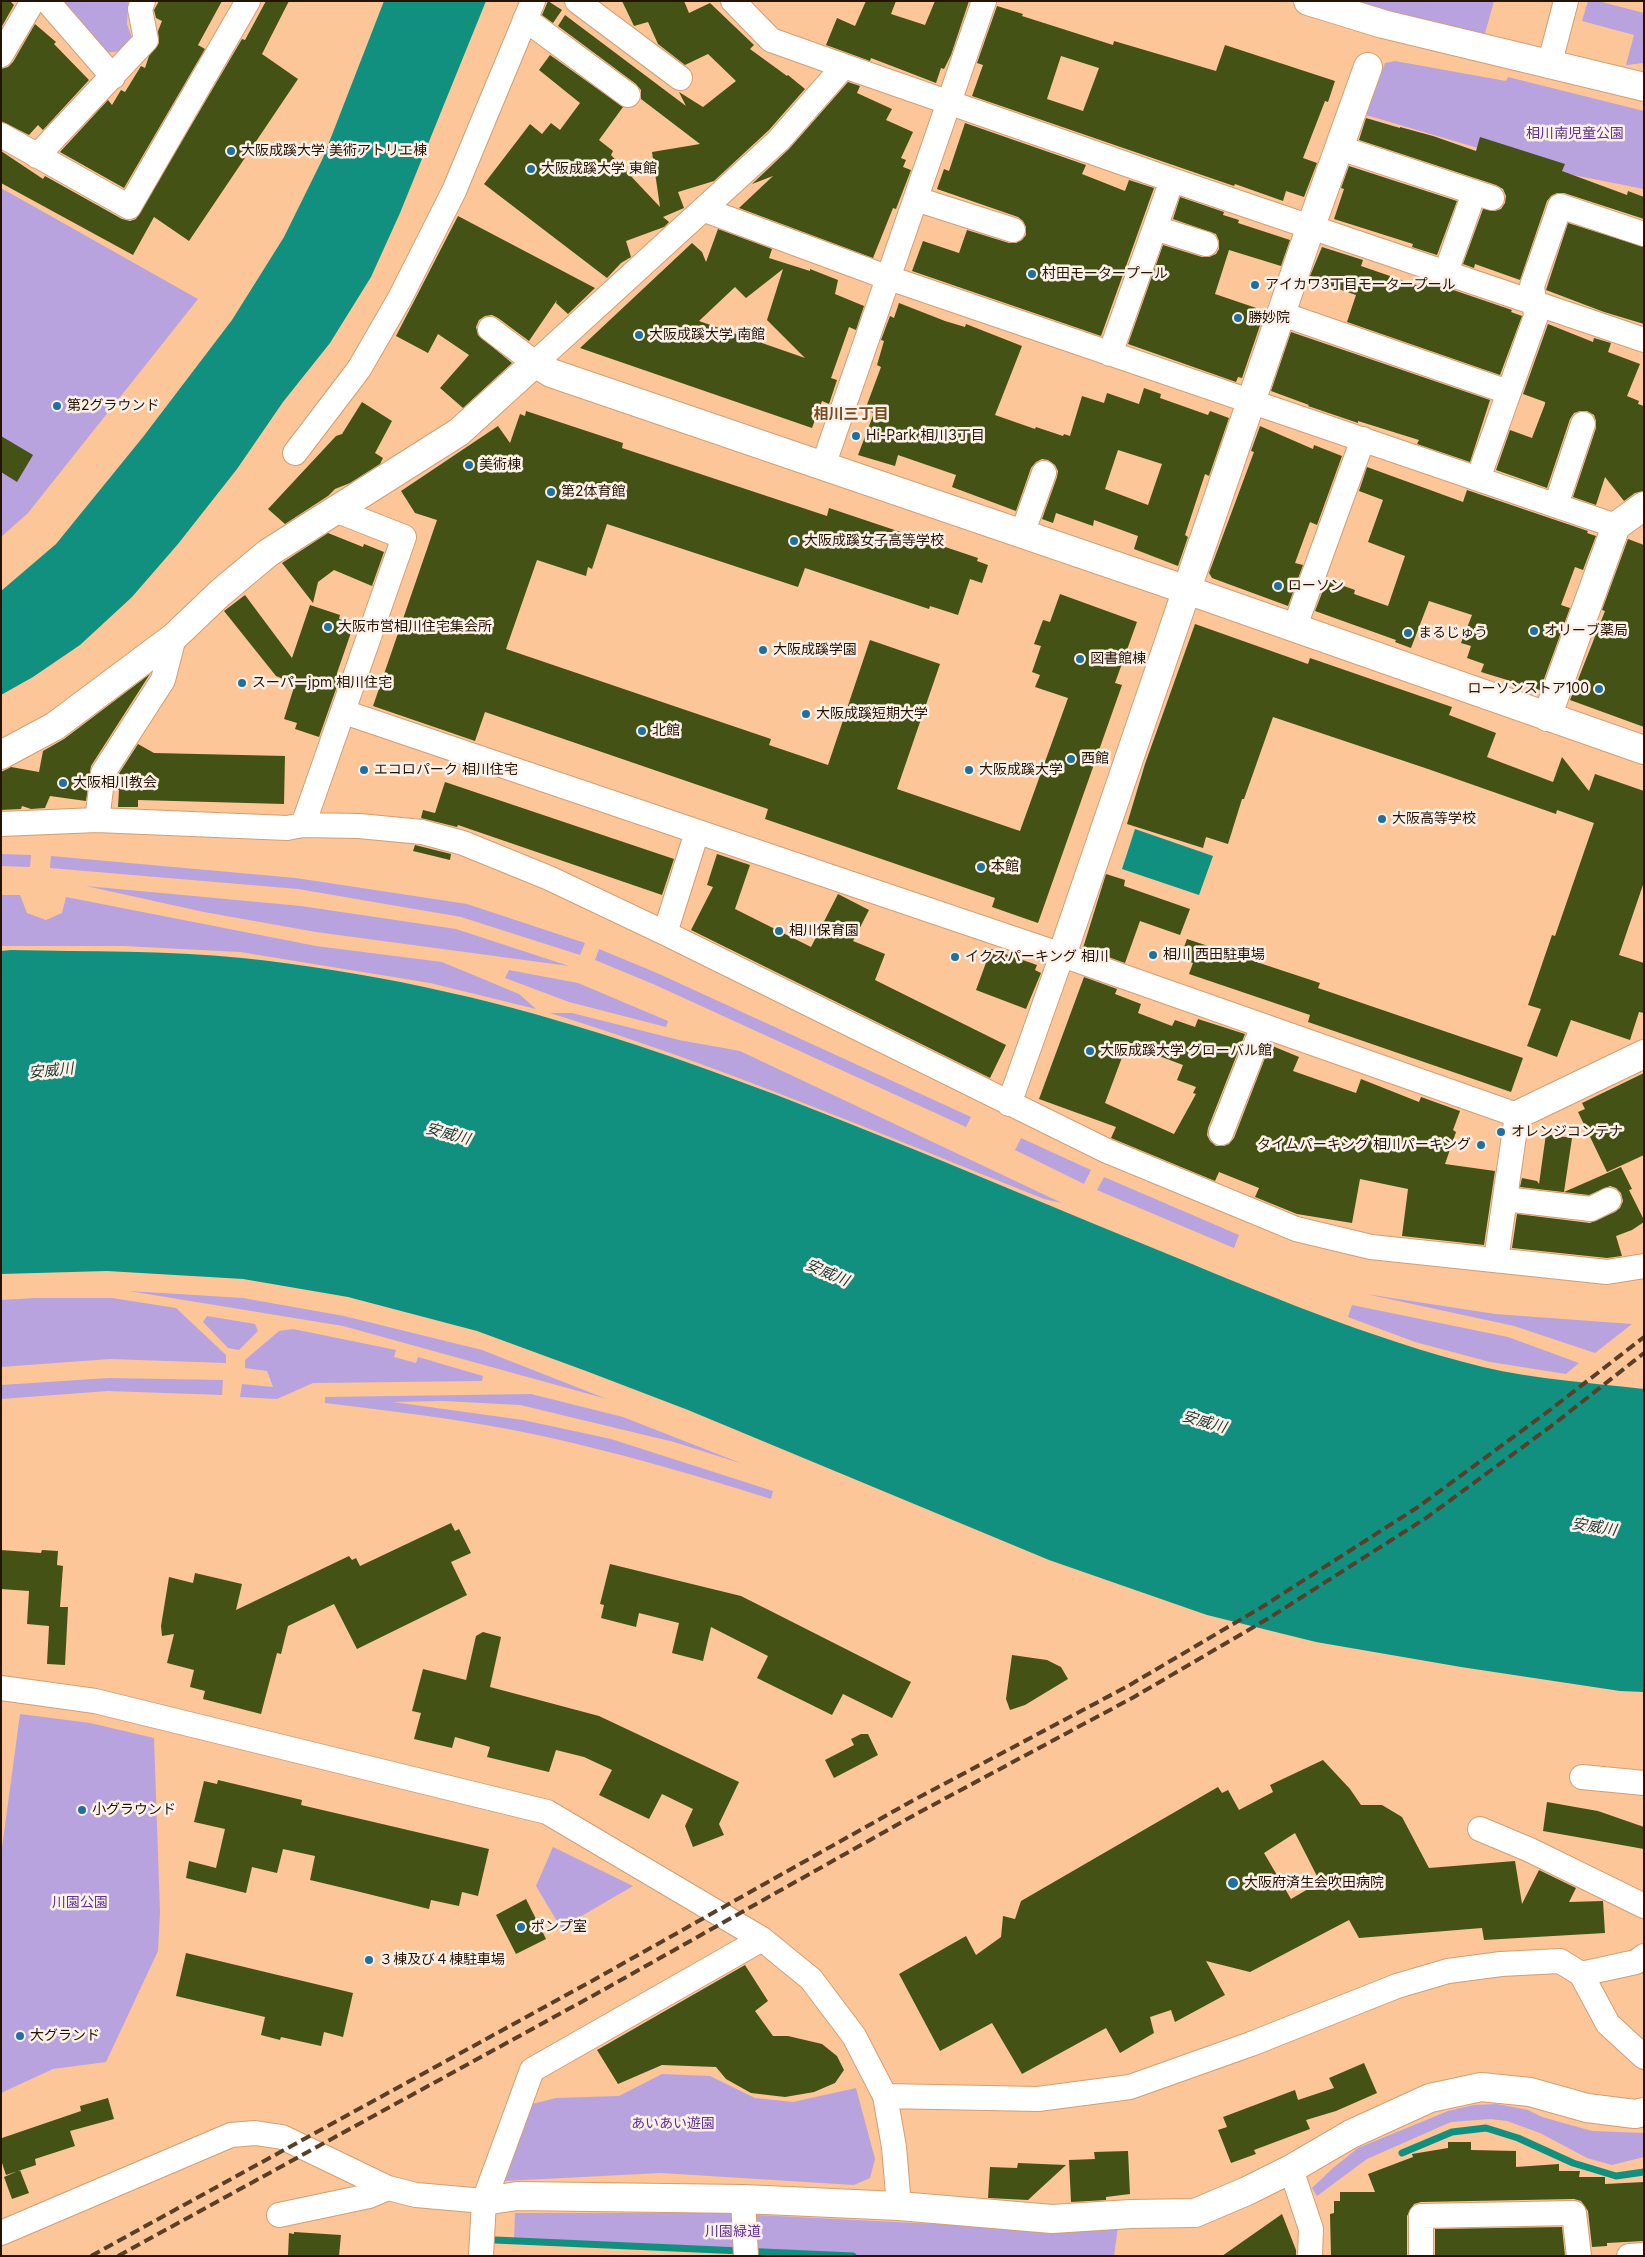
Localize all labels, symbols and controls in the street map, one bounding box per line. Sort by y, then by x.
park label: 相川南児童公園 [1526,126,1624,142]
place label: 大阪成蹊大学 美術アトリエ棟 [241,143,427,159]
marker: 大阪成蹊大学 美術アトリエ棟 [225,145,237,157]
place label: 大阪成蹊大学 東館 [541,161,657,177]
marker: 大阪成蹊大学 東館 [525,163,537,175]
place label: 村田モータープール [1042,266,1168,282]
marker: 村田モータープール [1026,268,1038,280]
place label: アイカワ3丁目モータープール [1265,277,1456,293]
marker: アイカワ3丁目モータープール [1249,279,1261,291]
place label: 勝妙院 [1248,310,1290,326]
marker: 勝妙院 [1232,312,1244,324]
place label: 大阪成蹊大学 南館 [649,327,765,343]
marker: 大阪成蹊大学 南館 [633,329,645,341]
place label: 第2グラウンド [67,398,160,414]
marker: 第2グラウンド [51,400,63,412]
district label: 相川三丁目 [814,405,888,423]
place label: Hi-Park 相川3丁目 [866,428,985,444]
marker: Hi-Park 相川3丁目 [850,430,862,442]
place label: 美術棟 [479,457,521,473]
marker: 美術棟 [463,459,475,471]
place label: 第2体育館 [561,484,626,500]
marker: 第2体育館 [545,486,557,498]
place label: 大阪成蹊女子高等学校 [804,533,944,549]
marker: 大阪成蹊女子高等学校 [788,535,800,547]
place label: ローソン [1288,578,1344,594]
marker: ローソン [1272,580,1284,592]
place label: 大阪市営相川住宅集会所 [338,619,492,635]
marker: 大阪市営相川住宅集会所 [322,621,334,633]
place label: オリーブ薬局 [1544,623,1628,639]
place label: まるじゅう [1418,625,1488,641]
marker: オリーブ薬局 [1528,625,1540,637]
marker: まるじゅう [1402,627,1414,639]
place label: 大阪成蹊学園 [773,642,857,658]
marker: 大阪成蹊学園 [757,644,769,656]
place label: 図書館棟 [1090,651,1146,667]
marker: 図書館棟 [1074,653,1086,665]
place label: スーパーjpm 相川住宅 [252,675,392,691]
marker: スーパーjpm 相川住宅 [236,677,248,689]
place label: ローソンストア100 [1468,681,1589,697]
marker: ローソンストア100 [1593,683,1605,695]
place label: 大阪成蹊短期大学 [816,706,928,722]
marker: 大阪成蹊短期大学 [800,708,812,720]
place label: 北館 [652,723,680,739]
marker: 北館 [636,725,648,737]
place label: 西館 [1081,751,1109,767]
marker: 西館 [1065,753,1077,765]
place label: エコロパーク 相川住宅 [374,762,518,778]
place label: 大阪成蹊大学 [979,762,1063,778]
marker: エコロパーク 相川住宅 [358,764,370,776]
marker: 大阪成蹊大学 [963,764,975,776]
place label: 大阪相川教会 [73,775,157,791]
marker: 大阪相川教会 [57,777,69,789]
place label: 大阪高等学校 [1392,811,1476,827]
marker: 大阪高等学校 [1376,813,1388,825]
place label: 本館 [991,859,1019,875]
marker: 本館 [975,861,987,873]
place label: 相川保育園 [789,923,859,939]
marker: 相川保育園 [773,925,785,937]
place label: 相川 西田駐車場 [1163,947,1265,963]
place label: イクスパーキング 相川 [965,949,1109,965]
marker: 相川 西田駐車場 [1147,949,1159,961]
marker: イクスパーキング 相川 [949,951,961,963]
place label: 大阪成蹊大学 グローバル館 [1100,1043,1272,1059]
marker: 大阪成蹊大学 グローバル館 [1084,1045,1096,1057]
water label: 安威川 [28,1060,74,1082]
water label: 安威川 [424,1119,472,1149]
place label: オレンジコンテナ [1511,1124,1623,1140]
marker: オレンジコンテナ [1495,1126,1507,1138]
place label: タイムパーキング 相川パーキング [1257,1137,1471,1153]
marker: タイムパーキング 相川パーキング [1475,1139,1487,1151]
water label: 安威川 [803,1256,851,1290]
water label: 安威川 [1180,1407,1228,1437]
water label: 安威川 [1570,1515,1618,1539]
place label: 小グラウンド [92,1802,176,1818]
marker: 小グラウンド [76,1804,88,1816]
place label: 大阪府済生会吹田病院 [1244,1875,1384,1891]
marker: 大阪府済生会吹田病院 [1226,1876,1240,1890]
park label: 川園公園 [52,1895,108,1911]
place label: ポンプ室 [531,1919,587,1935]
marker: ポンプ室 [515,1921,527,1933]
place label: ３棟及び４棟駐車場 [379,1952,505,1968]
marker: ３棟及び４棟駐車場 [363,1954,375,1966]
place label: 大グランド [30,2028,100,2044]
marker: 大グランド [14,2030,26,2042]
park label: あいあい遊園 [631,2116,715,2132]
park label: 川園緑道 [705,2224,761,2240]

